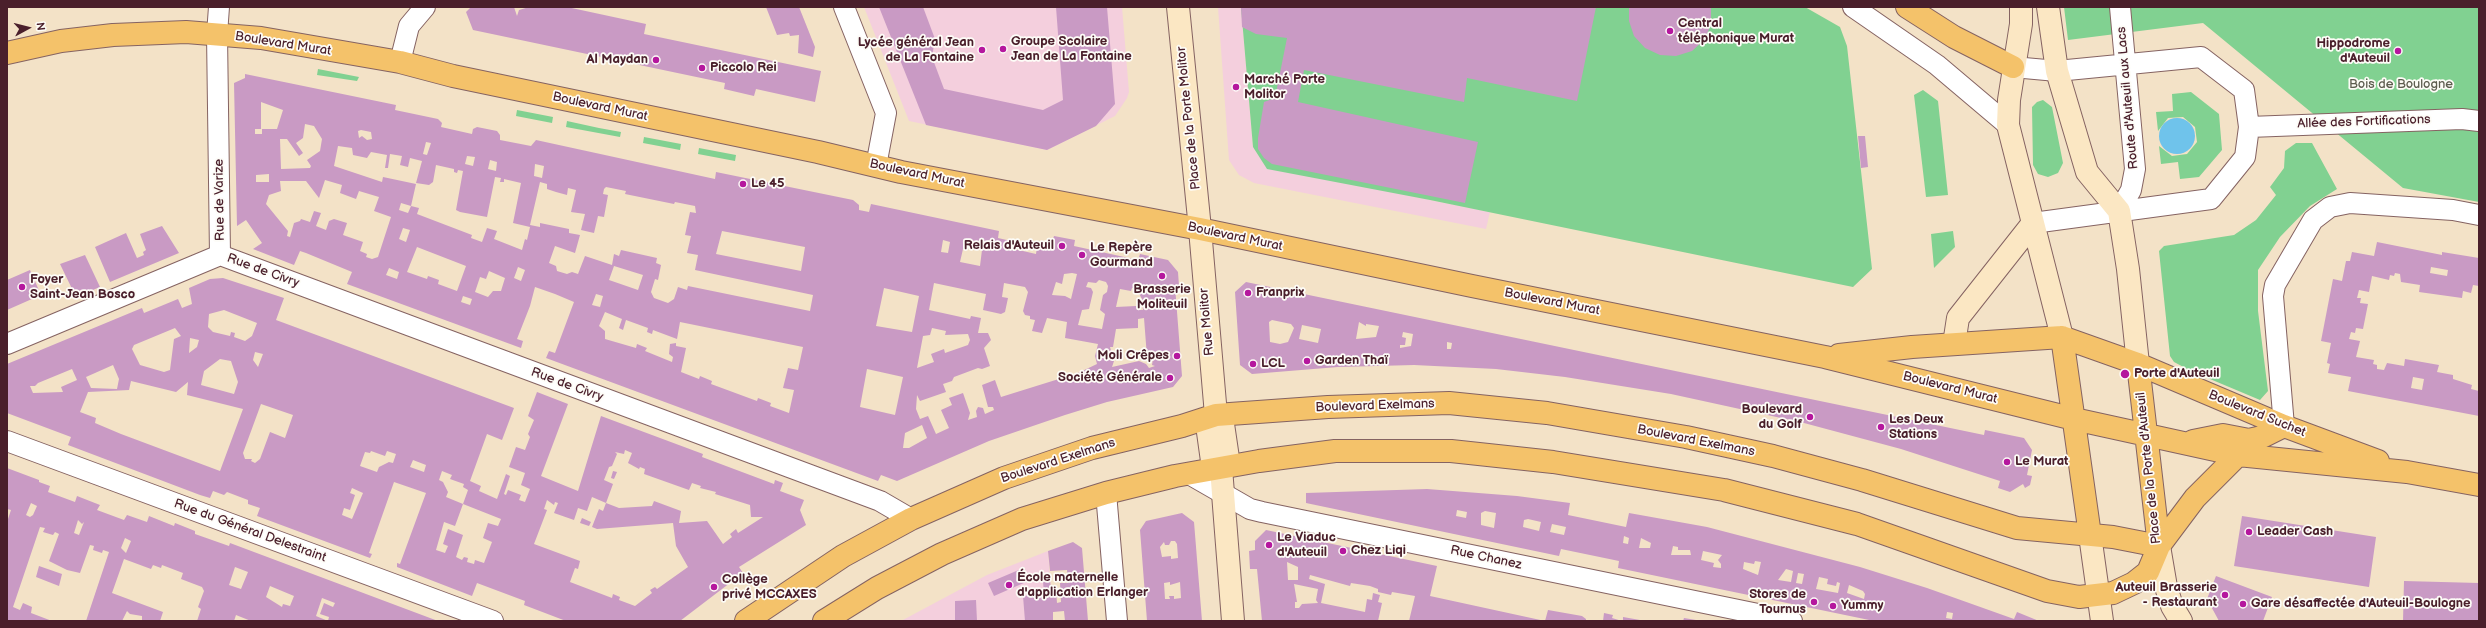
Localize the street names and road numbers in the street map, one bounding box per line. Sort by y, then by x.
street label: Route d'Auteuil aux Lacs [2114,26,2142,170]
street label: Boulevard Murat [234,29,332,59]
street label: Place de la Porte Molitor [1174,46,1204,190]
street label: Boulevard Murat [551,89,649,125]
street label: Allée des Fortifications [2297,112,2431,132]
street label: Boulevard Murat [868,156,966,192]
street label: Rue de Varize [211,159,229,241]
street label: Boulevard Murat [1186,219,1284,255]
street label: Rue de Civry [225,251,301,291]
street label: Boulevard Murat [1503,285,1601,319]
street label: Rue Molitor [1196,287,1218,357]
street label: Rue de Civry [529,365,605,405]
street label: Boulevard Murat [1901,369,1999,407]
street label: Boulevard Suchet [2206,387,2308,441]
street label: Place de la Porte d'Auteuil [2133,391,2165,545]
street label: Boulevard Exelmans [1315,396,1435,416]
street label: Boulevard Exelmans [1636,422,1756,460]
street label: Boulevard Exelmans [999,435,1117,487]
street label: Rue du Général Delestraint [172,496,328,566]
street label: Rue Chanez [1449,543,1523,573]

